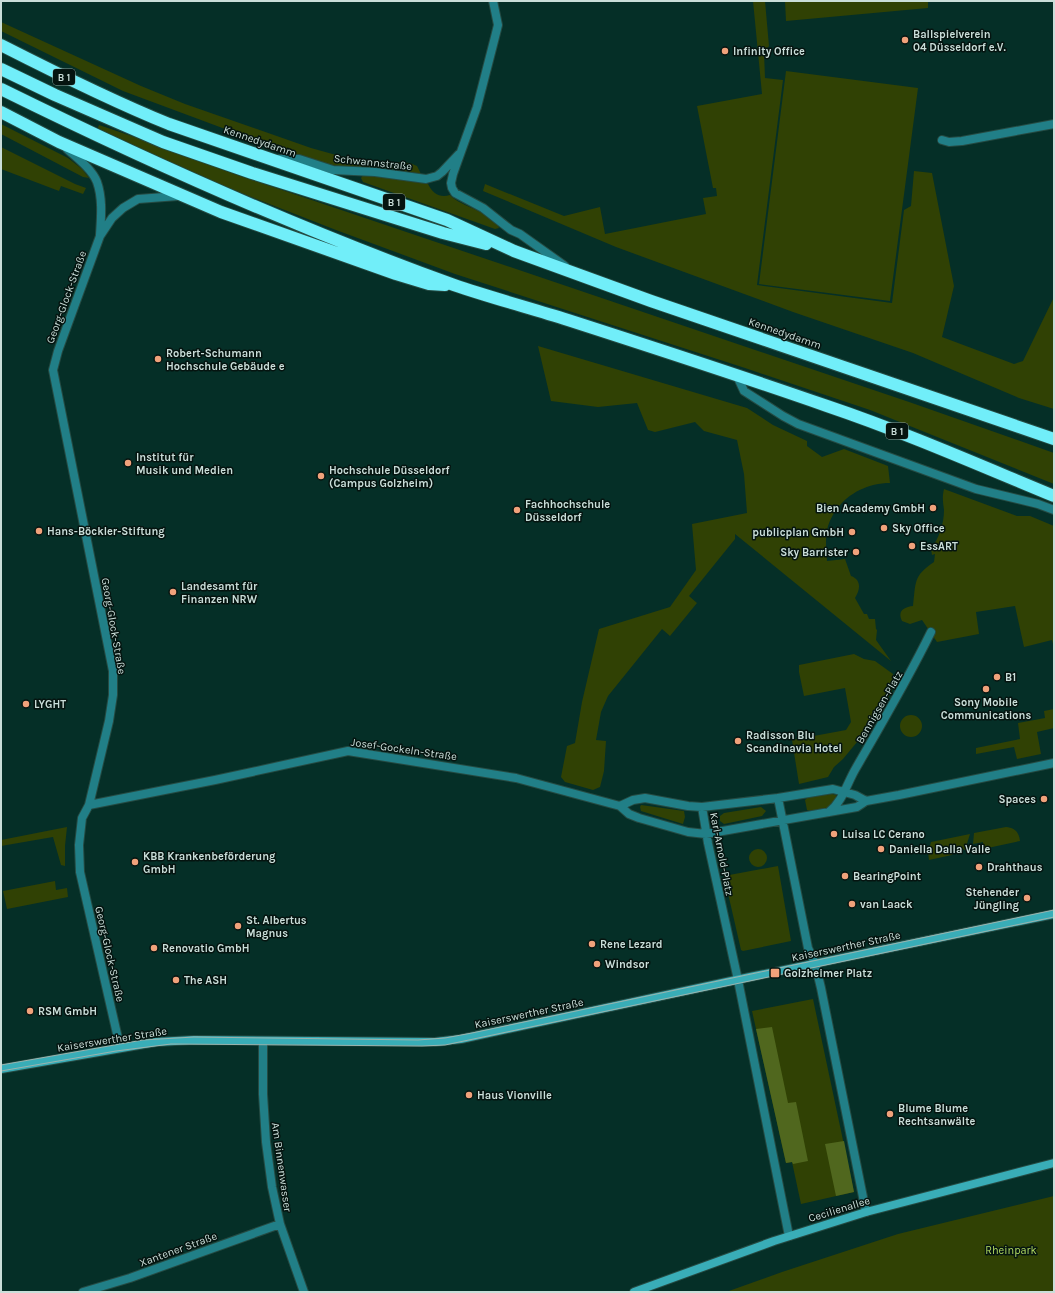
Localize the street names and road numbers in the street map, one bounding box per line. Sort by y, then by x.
road number: B 1 [53,69,75,85]
street label: Kennedydamm [222,123,298,160]
street label: Schwannstraße [333,152,413,173]
road number: B 1 [383,194,405,210]
street label: Georg-Glock-Straße [44,249,89,345]
street label: Kennedydamm [747,315,823,352]
road number: B 1 [886,423,908,439]
street label: Georg-Glock-Straße [99,577,128,676]
street label: Bennigsen-Platz [853,669,905,746]
street label: Josef-Gockeln-Straße [350,736,458,763]
street label: Karl-Arnold-Platz [707,811,736,897]
street label: Georg-Glock-Straße [92,905,127,1003]
street label: Kaiserswerther Straße [790,929,902,964]
street label: Kaiserswerther Straße [473,996,585,1031]
street label: Kaiserswerther Straße [56,1024,168,1055]
street label: Am Binnenwasser [269,1122,294,1213]
street label: Cecilienallee [807,1194,872,1225]
street label: Xantener Straße [138,1229,219,1270]

